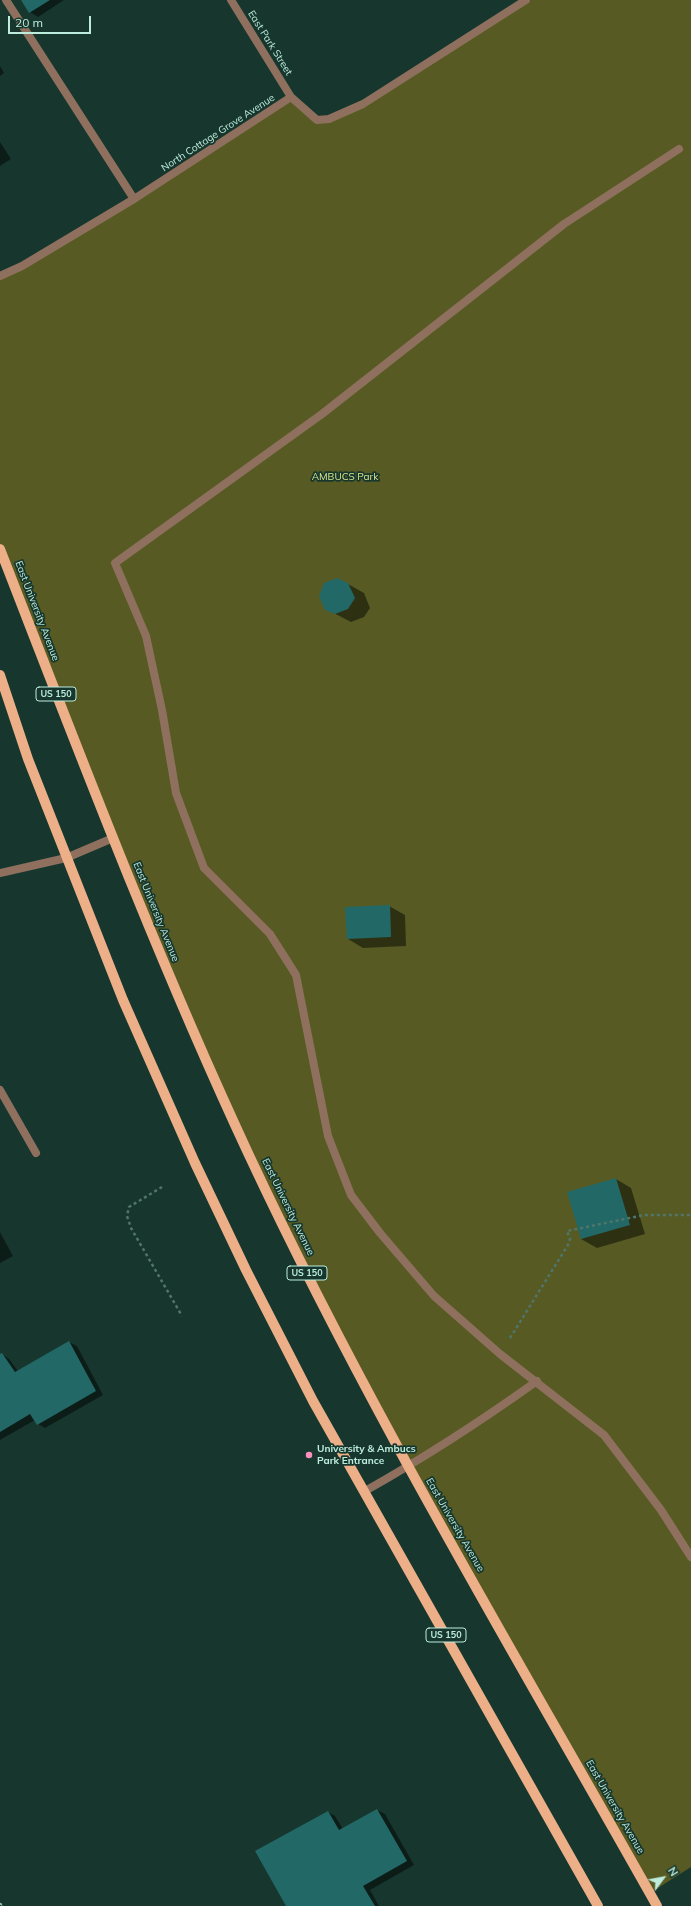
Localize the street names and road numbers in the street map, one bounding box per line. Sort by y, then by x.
street label: East Park Street [245,8,295,78]
street label: North Cottage Grove Avenue [159,92,277,174]
street label: East University Avenue [12,559,62,663]
road number: US 150 [36,687,76,701]
street label: East University Avenue [131,860,181,964]
street label: East University Avenue [259,1157,317,1257]
road number: US 150 [287,1266,327,1280]
street label: East University Avenue [423,1476,487,1574]
road number: US 150 [426,1628,466,1642]
street label: East University Avenue [583,1758,647,1856]

